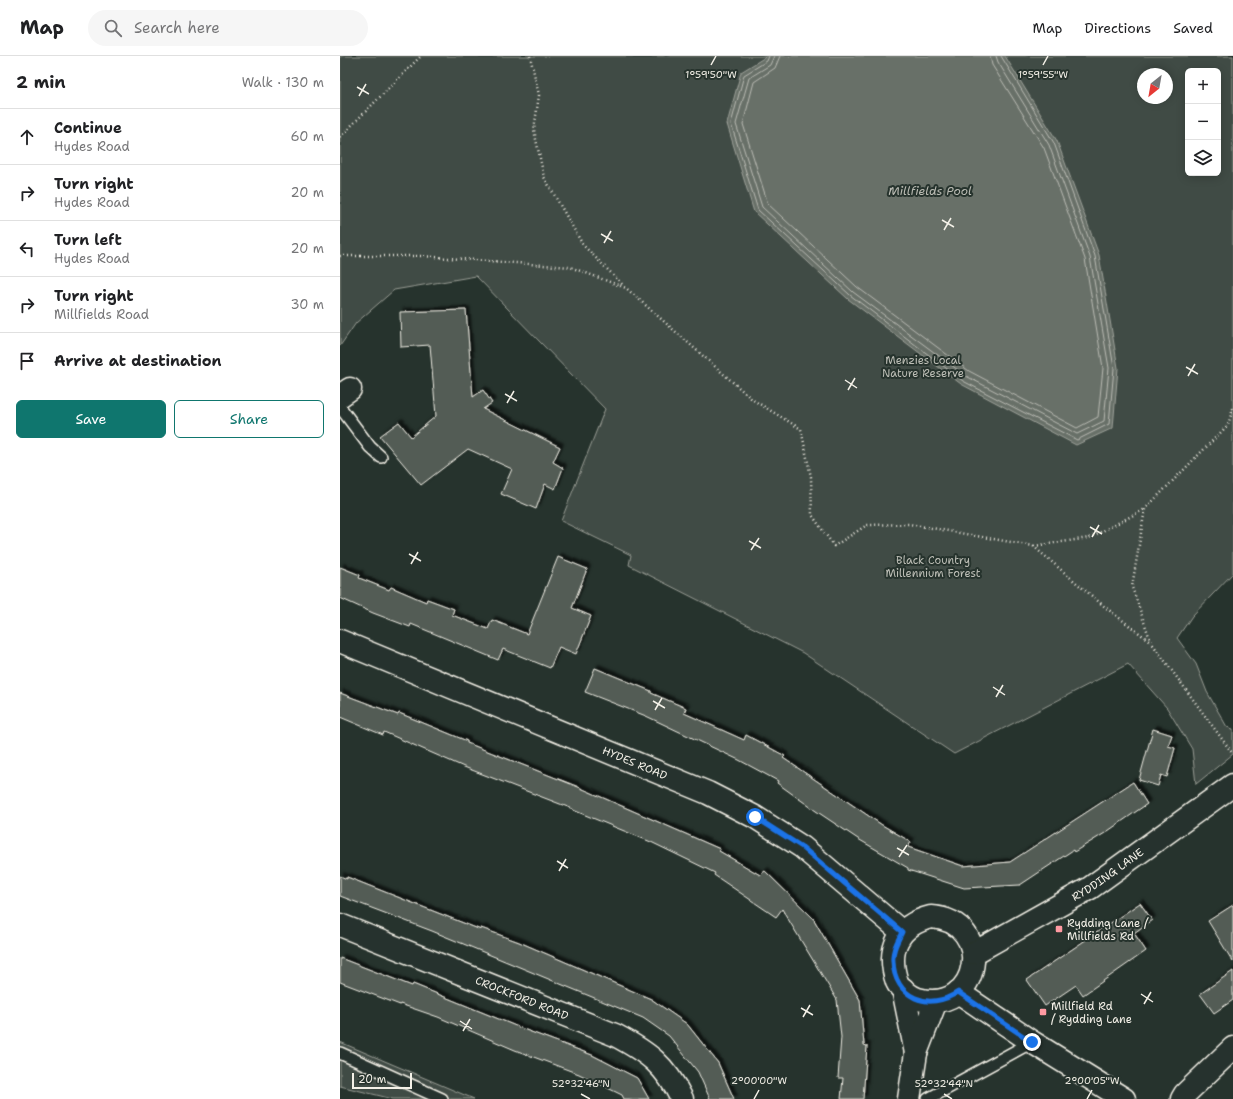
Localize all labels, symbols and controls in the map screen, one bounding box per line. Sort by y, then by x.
search box [88,10,368,46]
text: Map [20,15,64,40]
icon: search [102,17,124,39]
text: Search here [134,18,220,38]
text: Map [1033,19,1063,37]
text: Directions [1085,19,1151,37]
text: Saved [1173,19,1213,37]
text: 1°59'50"W [685,68,737,81]
text: 1°59'55"W [1018,68,1068,81]
north arrow [1137,68,1173,104]
map controls [1185,68,1221,176]
button: + [1185,68,1221,104]
text: 2 min [16,71,66,93]
text: Walk · 130 m [242,74,324,91]
button: − [1185,104,1221,140]
text: Continue [54,118,122,138]
icon: ahead [16,126,38,148]
text: 60 m [291,128,324,145]
text: Hydes Road [54,138,130,155]
button: layers [1185,140,1221,176]
text: Turn right [54,174,134,194]
icon: right [16,182,38,204]
water label: Millfields Pool [888,183,972,199]
text: 20 m [291,184,324,201]
text: Hydes Road [54,194,130,211]
text: Turn left [54,230,122,250]
icon: left [16,238,38,260]
text: 20 m [291,240,324,257]
text: Hydes Road [54,250,130,267]
text: Turn right [54,286,134,306]
icon: right [16,294,38,316]
text: 30 m [290,296,324,313]
text: Millfields Road [54,306,149,323]
icon: arrive [16,350,38,372]
text: Arrive at destination [54,351,222,371]
park label: Menzies Local Nature Reserve [882,353,964,381]
button: Save [16,400,166,438]
button: Share [174,400,324,438]
park label: Black Country Millennium Forest [885,553,981,581]
street label: HYDES ROAD [600,743,670,783]
route start [746,808,764,826]
street label: RYDDING LANE [1069,844,1147,904]
place label: Rydding Lane / Millfields Rd [1067,916,1149,944]
marker: Rydding Lane / Millfields Rd [1054,924,1064,934]
street label: CROCKFORD ROAD [473,972,571,1023]
place label: Millfield Rd / Rydding Lane [1051,999,1132,1027]
marker: Millfield Rd / Rydding Lane [1038,1007,1048,1017]
route end [1023,1033,1041,1051]
scale bar [352,1071,412,1090]
text: 20 m [358,1072,386,1087]
text: 2°00'00"W [731,1074,788,1087]
text: 2°00'05"W [1064,1074,1120,1087]
text: 52°32'46"N [552,1077,610,1090]
text: 52°32'44"N [915,1077,973,1090]

